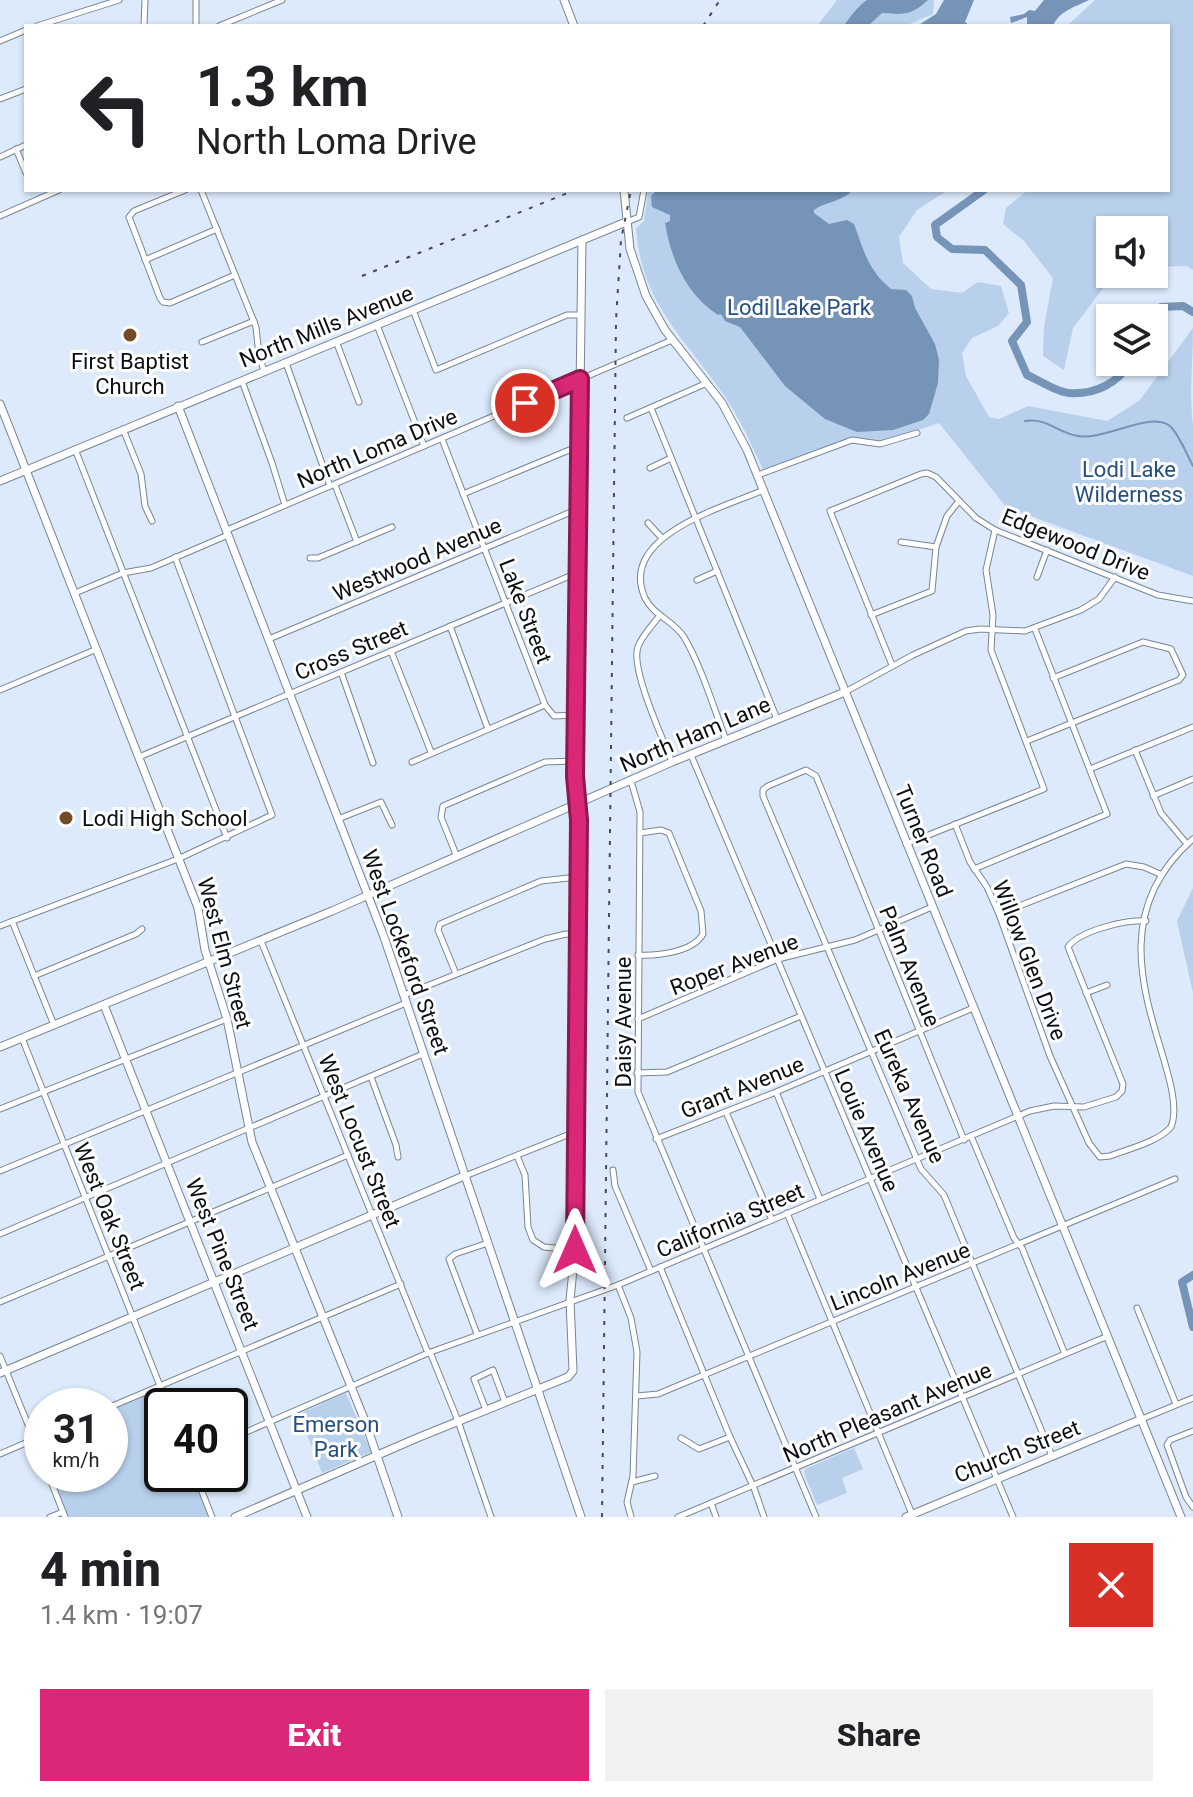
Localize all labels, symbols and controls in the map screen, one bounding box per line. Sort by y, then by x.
text: 1.3 km [196,54,369,120]
icon: left [64,56,168,160]
text: North Loma Drive [196,121,477,163]
map controls [1096,216,1168,376]
button: sound [1096,216,1168,288]
street label: North Mills Avenue [236,280,417,373]
park label: Lodi Lake Park [727,295,872,320]
button: layers [1096,304,1168,376]
marker: First Baptist Church [121,326,139,344]
place label: First Baptist Church [71,349,189,399]
pin [491,369,559,437]
icon: arrive [503,381,547,425]
street label: North Loma Drive [293,403,461,493]
park label: Lodi Lake Wilderness [1075,457,1183,507]
street label: Edgewood Drive [998,503,1154,586]
street label: Westwood Avenue [329,513,505,606]
street label: Lake Street [494,555,557,667]
street label: Cross Street [291,615,411,685]
street label: North Ham Lane [616,691,774,777]
street label: Turner Road [890,781,957,901]
place label: Lodi High School [82,806,248,831]
marker: Lodi High School [57,809,75,827]
street label: West Lockeford Street [357,846,454,1058]
street label: West Elm Street [192,875,257,1031]
street label: Willow Glen Drive [988,877,1072,1044]
street label: Palm Avenue [874,902,945,1030]
street label: Roper Avenue [667,929,802,1000]
street label: Daisy Avenue [611,957,636,1087]
street label: Eureka Avenue [869,1025,950,1167]
street label: West Locust Street [313,1051,406,1232]
street label: Grant Avenue [677,1051,807,1124]
street label: Louie Avenue [829,1065,904,1195]
street label: West Oak Street [69,1139,150,1293]
street label: West Pine Street [181,1175,264,1334]
street label: California Street [653,1178,808,1263]
position arrow [533,1208,617,1292]
street label: Lincoln Avenue [827,1237,974,1316]
street label: North Pleasant Avenue [779,1357,995,1468]
speed limit sign: 40 [144,1388,248,1492]
text: 31 [53,1406,99,1453]
park label: Emerson Park [293,1412,379,1462]
street label: Church Street [951,1415,1084,1488]
text: km/h [53,1448,99,1472]
text: 4 min [40,1541,161,1598]
button: close [1069,1543,1153,1627]
text: 1.4 km · 19:07 [40,1600,203,1630]
button: Exit [40,1689,589,1781]
button: Share [605,1689,1153,1781]

